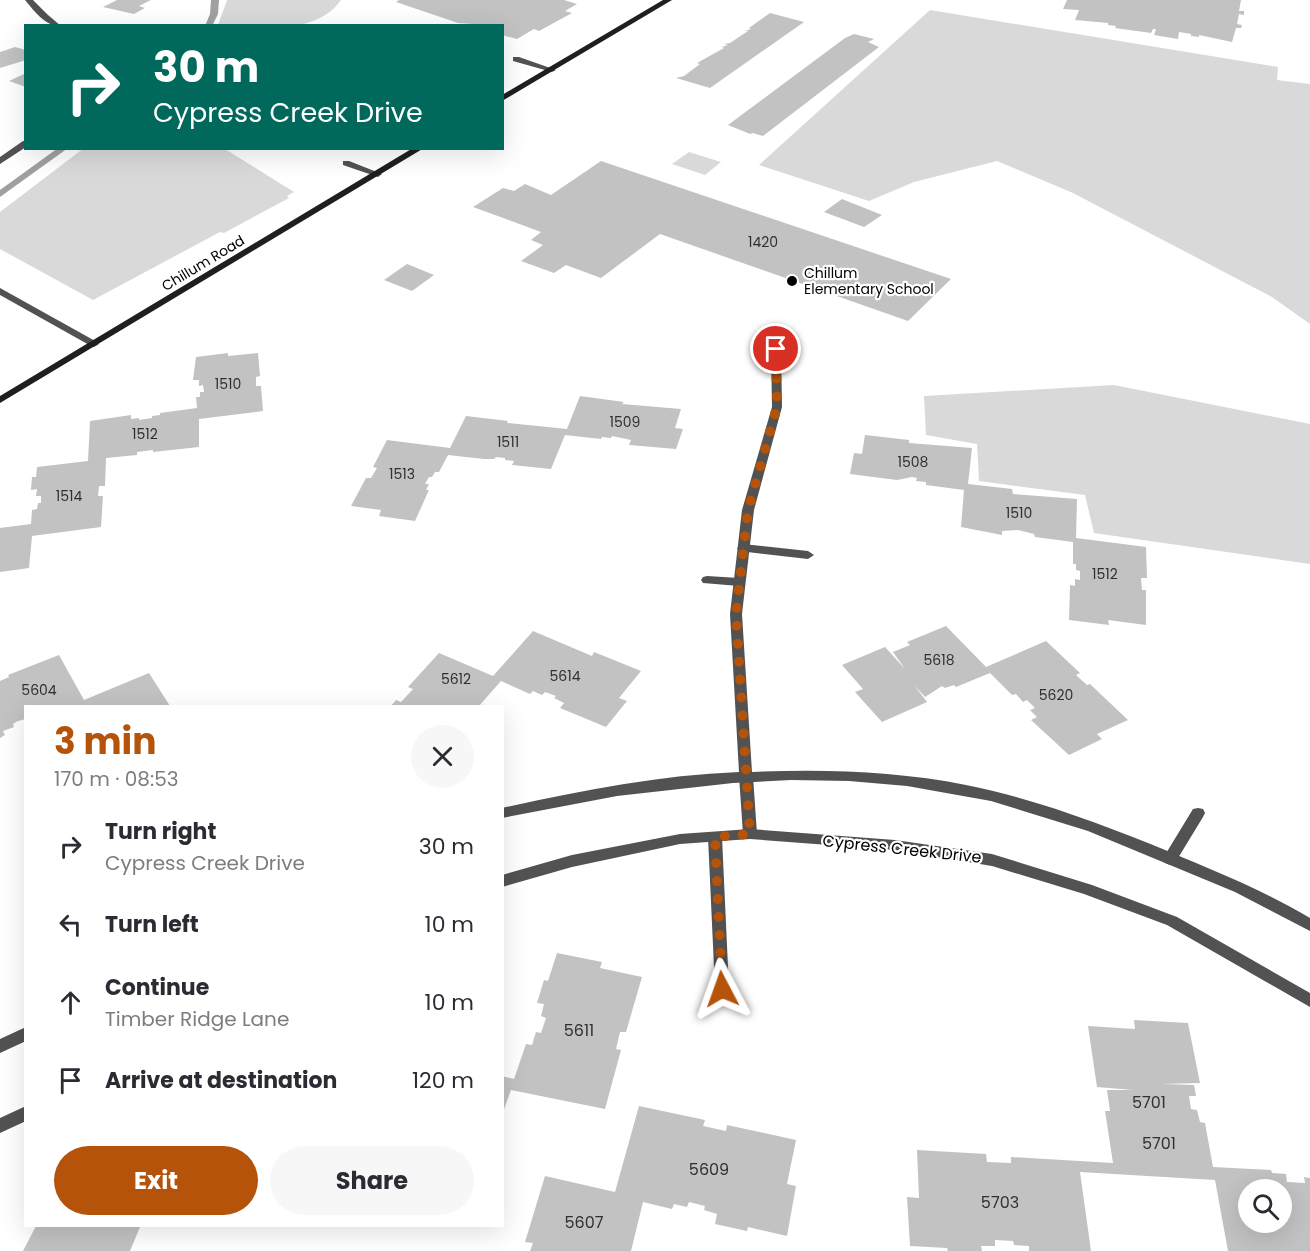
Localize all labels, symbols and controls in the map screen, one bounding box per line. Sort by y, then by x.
text: 30 m [153,38,259,97]
icon: right [54,48,132,126]
text: Cypress Creek Drive [153,94,423,131]
street label: Chillum Road [158,230,248,296]
house number: 1420 [748,232,778,252]
place label: Chillum Elementary School [804,263,934,299]
marker: Chillum Elementary School [785,274,799,288]
pin [750,323,801,374]
icon: arrive [759,332,792,365]
house number: 1510 [215,374,241,394]
house number: 1509 [610,412,640,432]
house number: 1512 [132,424,158,444]
house number: 1511 [497,432,519,452]
house number: 1508 [898,452,929,472]
house number: 1513 [389,464,415,484]
house number: 1514 [56,486,82,506]
house number: 1510 [1006,503,1032,523]
house number: 1512 [1092,564,1118,584]
house number: 5618 [924,650,955,670]
house number: 5614 [550,666,581,686]
house number: 5612 [441,669,471,689]
house number: 5604 [21,680,57,700]
house number: 5620 [1039,685,1073,705]
text: 3 min [54,716,156,767]
button: close [411,725,474,788]
text: 170 m · 08:53 [54,765,179,793]
text: Turn right [105,816,216,847]
street label: Cypress Creek Drive [821,829,983,869]
icon: right [54,830,87,863]
text: 30 m [419,831,474,862]
text: Cypress Creek Drive [105,849,305,877]
icon: left [54,908,87,941]
text: Turn left [105,909,199,940]
text: 10 m [425,909,474,940]
position arrow [690,957,754,1021]
text: Continue [105,972,209,1003]
icon: ahead [54,986,87,1019]
text: 10 m [425,987,474,1018]
text: Timber Ridge Lane [105,1005,289,1033]
house number: 5611 [564,1019,594,1042]
icon: arrive [54,1064,87,1097]
text: Arrive at destination [105,1065,337,1096]
text: 120 m [412,1065,474,1096]
house number: 5701 [1132,1091,1166,1114]
house number: 5701 [1142,1132,1176,1155]
button: Exit [54,1146,258,1215]
button: Share [270,1146,474,1215]
house number: 5609 [689,1158,729,1181]
map controls [1238,1179,1292,1233]
button: search [1238,1179,1292,1233]
house number: 5703 [981,1191,1019,1214]
house number: 5607 [565,1211,604,1234]

